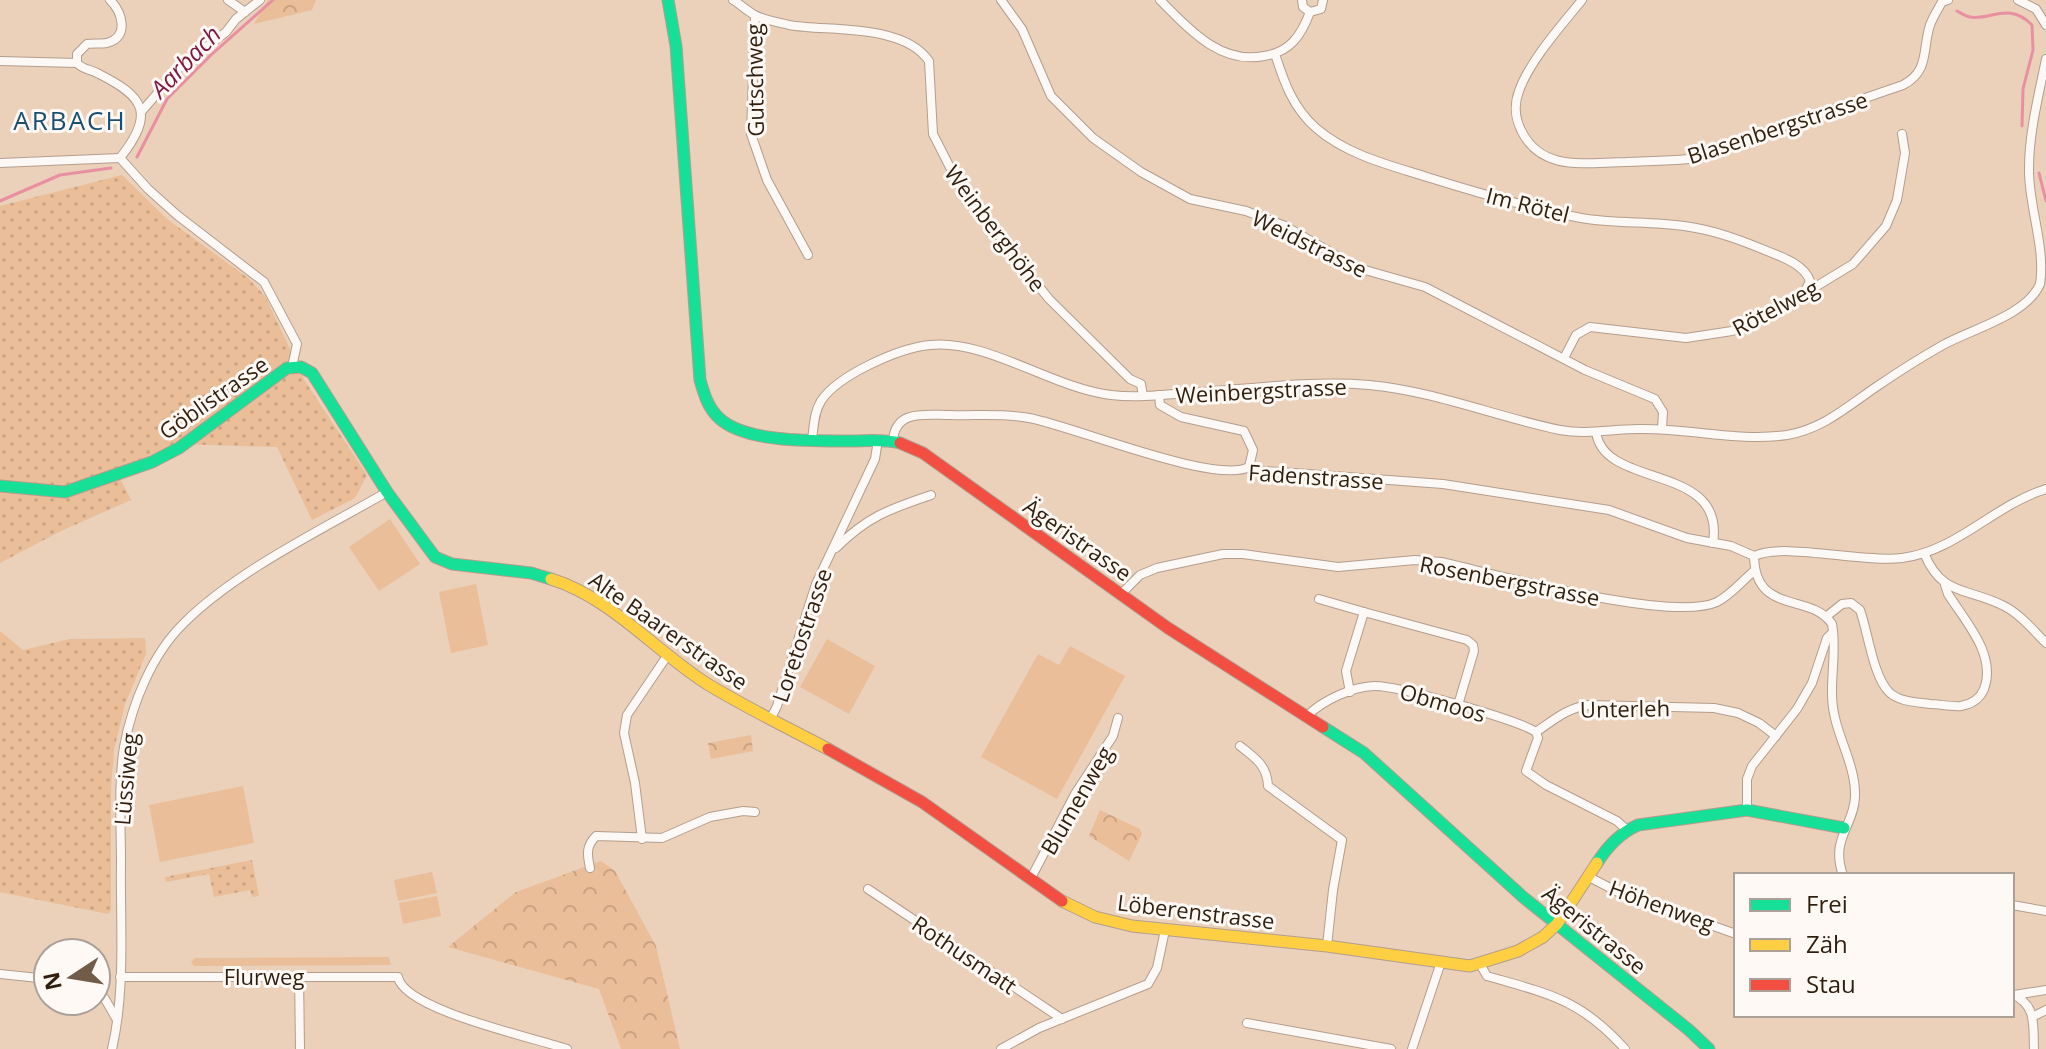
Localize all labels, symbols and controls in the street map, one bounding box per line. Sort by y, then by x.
water label: Aarbach [141,18,228,106]
street label: Gutschweg [738,23,770,137]
street label: Blasenbergstrasse [1683,84,1871,170]
district label: ARBACH [13,102,127,138]
street label: Weinberghöhe [939,159,1053,297]
street label: Im Rötel [1483,179,1573,229]
street label: Weidstrasse [1247,202,1373,284]
street label: Rötelweg [1726,272,1824,342]
street label: Göblistrasse [153,348,273,446]
street label: Weinbergstrasse [1175,371,1347,409]
street label: Fadenstrasse [1247,456,1385,496]
street label: Ägeristrasse [1018,491,1138,587]
street label: Rosenbergstrasse [1417,548,1603,612]
street label: Alte Baarerstrasse [584,564,754,696]
street label: Loretostrasse [764,564,838,706]
street label: Obmoos [1397,675,1489,729]
street label: Unterleh [1580,692,1670,724]
street label: Lüssiweg [106,731,144,827]
street label: Blumenweg [1033,740,1119,860]
street label: Höhenweg [1605,872,1719,938]
legend [1734,873,2014,1017]
street label: Ägeristrasse [1537,878,1653,980]
street label: Löberenstrasse [1116,886,1276,936]
text: Frei [1806,887,1848,920]
street label: Rothusmatt [907,908,1023,1000]
text: Zäh [1806,927,1848,960]
north arrow [32,937,112,1017]
street label: Flurweg [224,961,304,991]
text: Stau [1806,967,1856,1000]
text: N [35,969,68,993]

